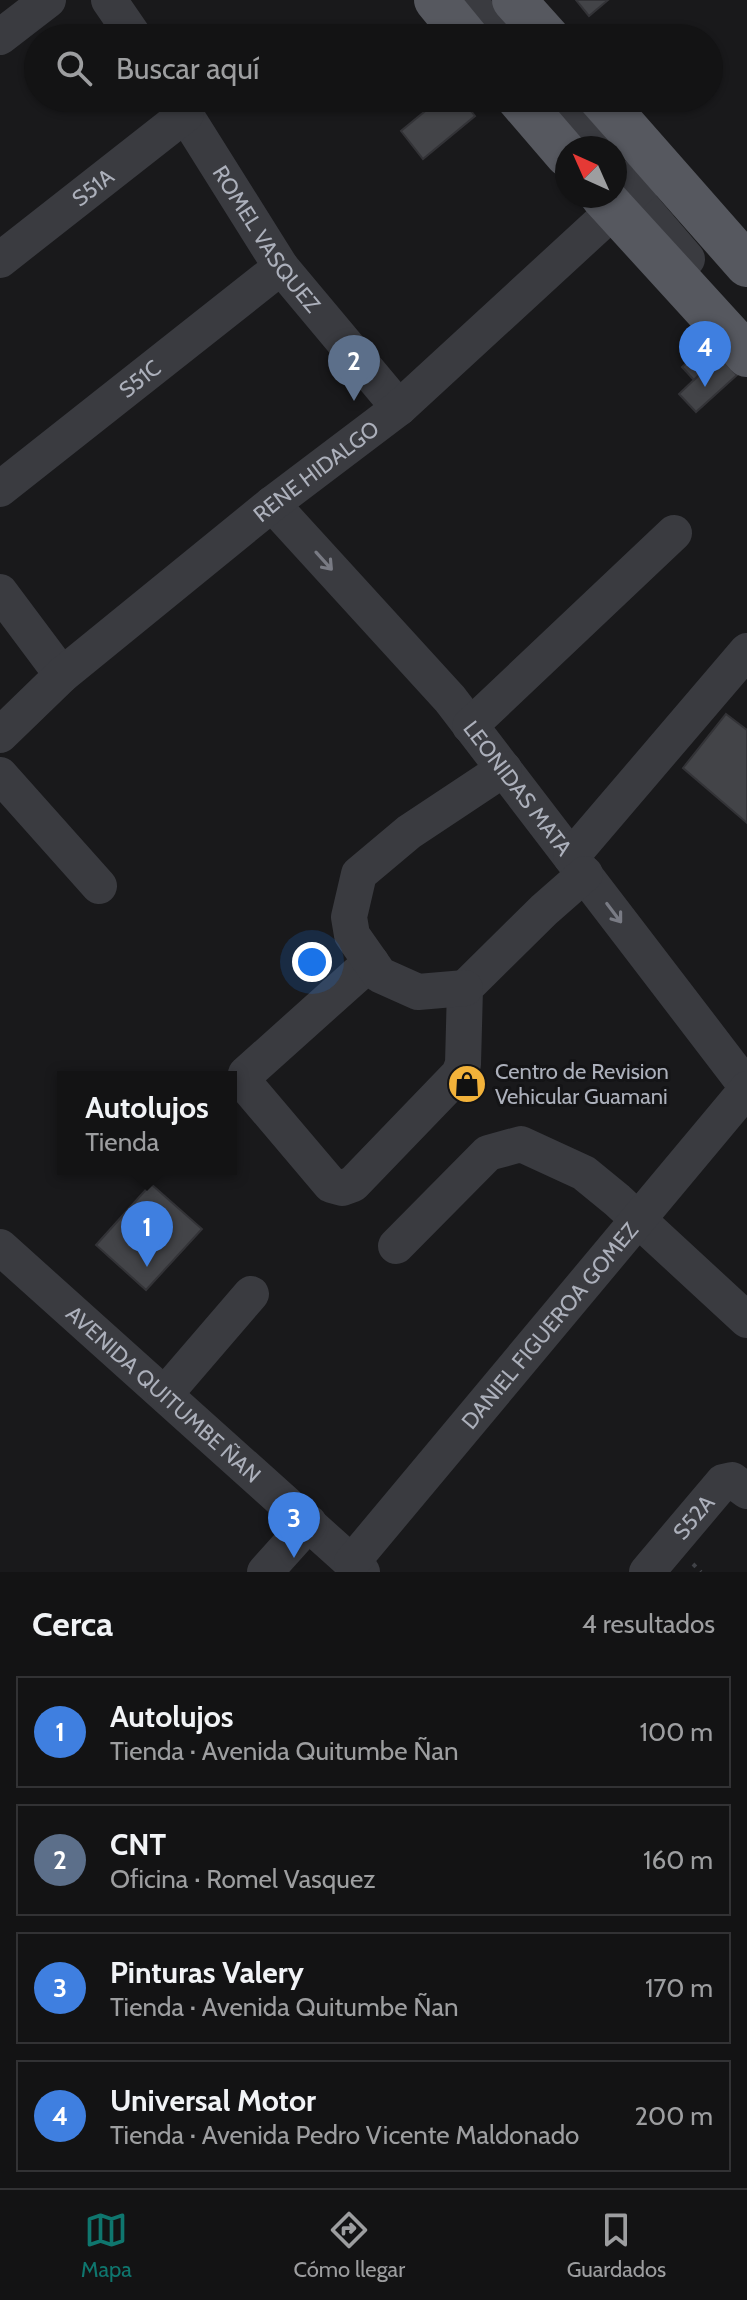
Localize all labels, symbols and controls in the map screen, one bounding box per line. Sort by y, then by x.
search box [24,24,723,112]
icon: search [52,46,96,90]
text: Buscar aquí [116,50,259,87]
north arrow [555,136,627,208]
street label: ROMEL VASQUEZ [207,161,326,318]
street label: S51A [67,163,120,212]
pin: 4 [679,321,731,387]
pin: 2 [328,335,380,401]
street label: S51C [114,354,166,404]
street label: RENE HIDALGO [248,415,384,528]
one-way arrow [315,551,333,571]
street label: LEONIDAS MATA [458,715,578,861]
one-way arrow [605,902,622,923]
your location [292,942,332,982]
place label: Centro de Revision Vehicular Guamani [495,1058,669,1110]
shop icon: Centro de Revision Vehicular Guamani [446,1063,488,1105]
popup [57,1071,237,1175]
text: Autolujos [85,1089,209,1126]
text: Tienda [85,1126,159,1158]
pin: 1 [121,1201,173,1267]
street label: DANIEL FIGUEROA GOMEZ [456,1217,644,1435]
street label: AVENIDA QUITUMBE ÑAN [61,1300,266,1489]
street label: S52A [667,1489,721,1545]
pin: 3 [268,1492,320,1558]
text: Cerca [32,1603,113,1645]
text: 4 resultados [582,1608,715,1640]
text: Autolujos [110,1698,234,1735]
text: 1 [55,1716,65,1748]
text: 100 m [640,1716,713,1748]
text: Tienda · Avenida Quitumbe Ñan [110,1735,458,1767]
text: CNT [110,1826,166,1863]
text: 2 [53,1844,67,1876]
text: 160 m [643,1844,713,1876]
text: Oficina · Romel Vasquez [110,1863,376,1895]
text: Pinturas Valery [110,1954,304,1991]
text: 3 [53,1972,67,2004]
text: 170 m [645,1972,713,2004]
text: Tienda · Avenida Quitumbe Ñan [110,1991,458,2023]
text: Universal Motor [110,2082,316,2119]
text: 4 [52,2100,68,2132]
text: 200 m [634,2100,713,2132]
text: Tienda · Avenida Pedro Vicente Maldonado [110,2119,579,2151]
tab: Mapa [81,2208,132,2283]
tab: Cómo llegar [293,2208,405,2283]
tab: Guardados [567,2208,666,2283]

